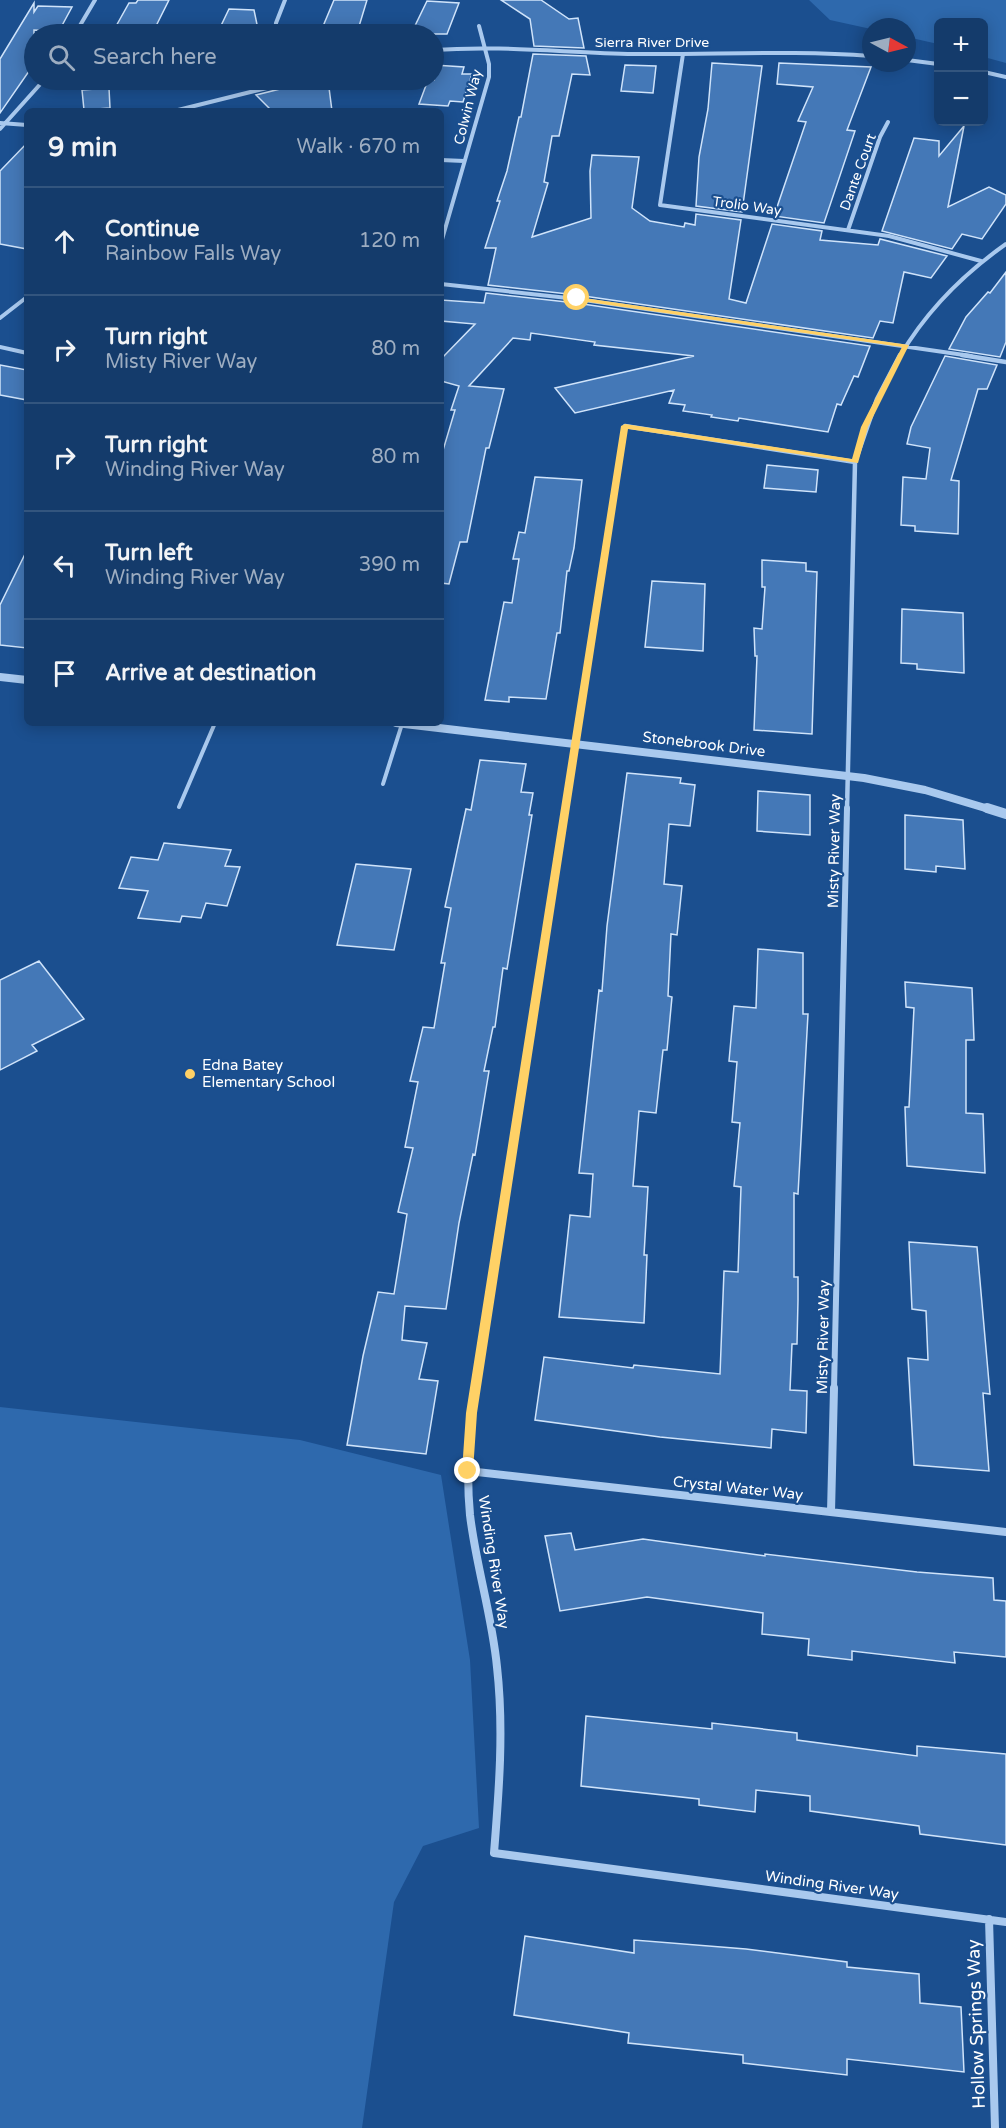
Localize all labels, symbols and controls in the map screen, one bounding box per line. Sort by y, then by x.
north arrow [862,18,916,72]
map controls [934,18,988,126]
button: + [934,18,988,72]
search box [24,24,444,90]
street label: Sierra River Drive [595,34,709,51]
icon: search [45,41,78,74]
text: Search here [93,44,217,70]
street label: Colwin Way [450,67,486,146]
button: − [934,72,988,126]
street label: Dante Court [836,131,880,213]
text: 9 min [48,132,117,163]
text: Walk · 670 m [297,135,420,159]
street label: Trolio Way [711,193,783,219]
text: Continue [105,216,200,242]
icon: ahead [48,225,81,258]
text: 120 m [359,229,420,253]
text: Rainbow Falls Way [105,242,281,266]
route start [563,284,589,310]
text: Turn right [105,324,207,350]
icon: right [48,333,81,366]
text: 80 m [371,337,420,361]
text: Misty River Way [105,350,257,374]
text: Turn right [105,432,207,458]
icon: right [48,441,81,474]
text: 80 m [371,445,420,469]
text: Winding River Way [105,458,285,482]
text: Turn left [105,540,193,566]
icon: left [48,549,81,582]
text: 390 m [359,553,420,577]
text: Winding River Way [105,566,285,590]
icon: arrive [48,657,81,690]
text: Arrive at destination [105,660,316,686]
street label: Stonebrook Drive [642,728,766,760]
street label: Misty River Way [824,794,844,908]
place label: Edna Batey Elementary School [202,1056,335,1091]
marker: Edna Batey Elementary School [183,1067,197,1081]
street label: Misty River Way [813,1280,833,1394]
route end [454,1457,480,1483]
street label: Crystal Water Way [672,1472,804,1504]
street label: Winding River Way [475,1494,513,1630]
street label: Winding River Way [764,1867,900,1903]
street label: Hollow Springs Way [962,1939,990,2109]

